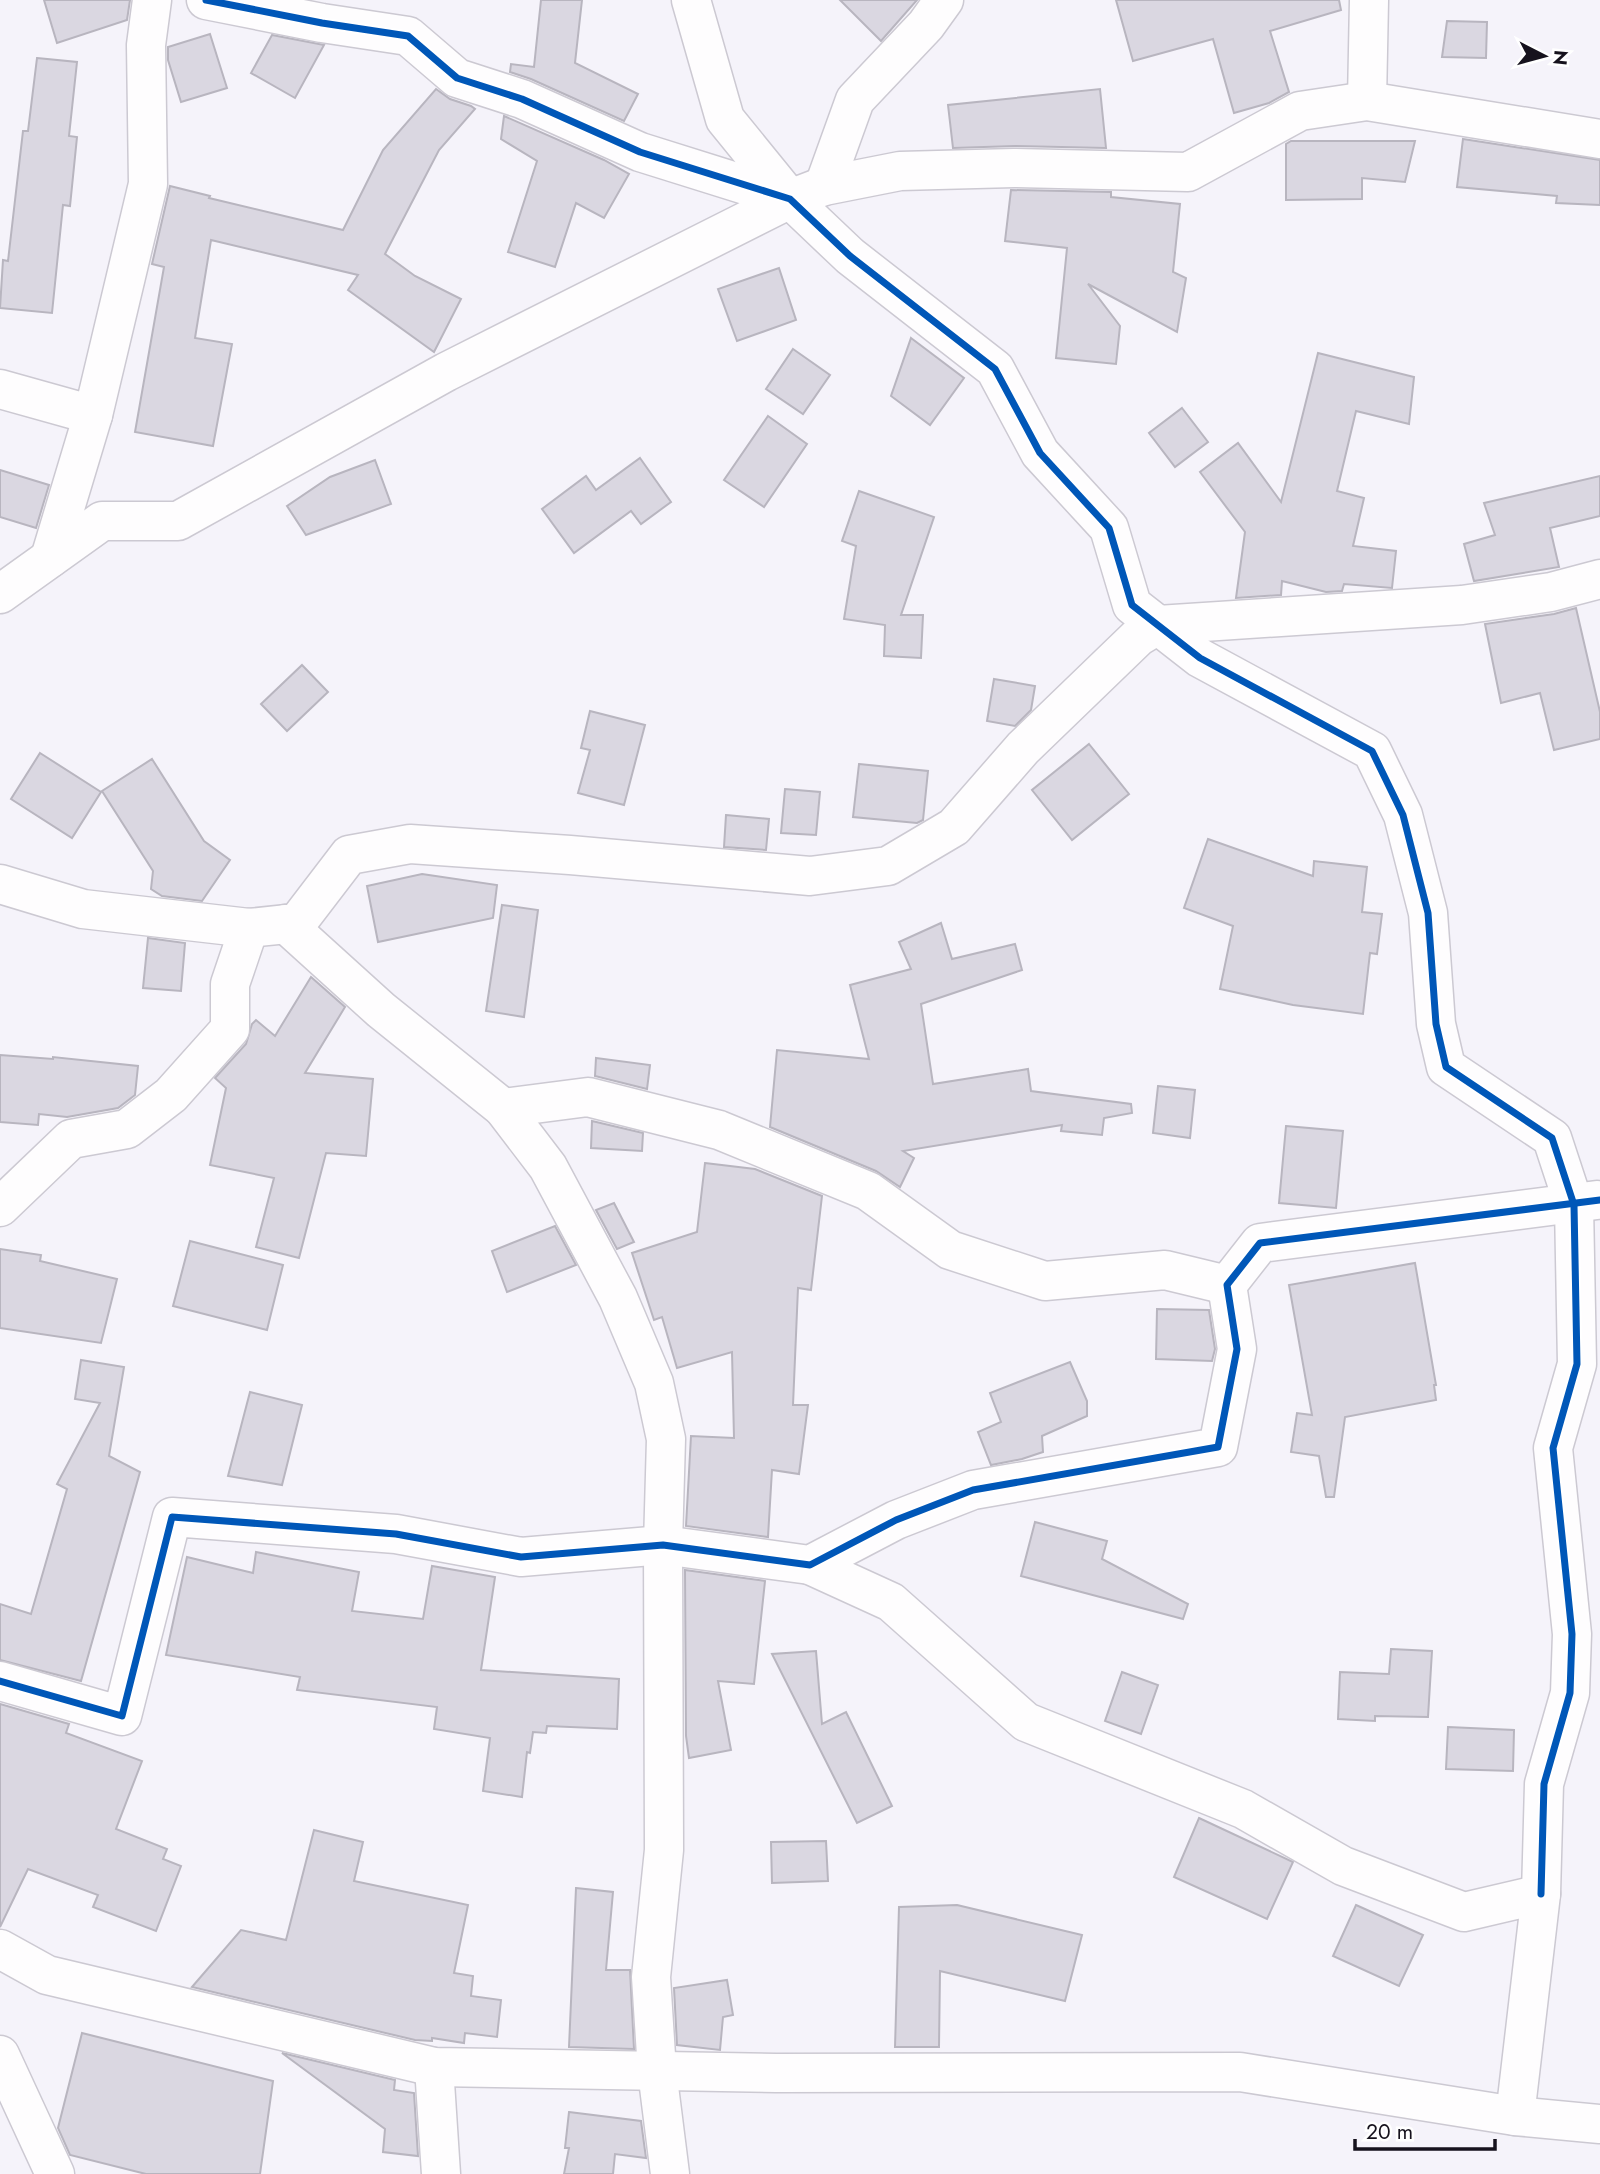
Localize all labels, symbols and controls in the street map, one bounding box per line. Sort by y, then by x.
north arrow [1509,21,1579,91]
text: N [1546,49,1575,67]
scale bar [1355,2108,1495,2152]
text: 20 m [1366,2117,1413,2147]

